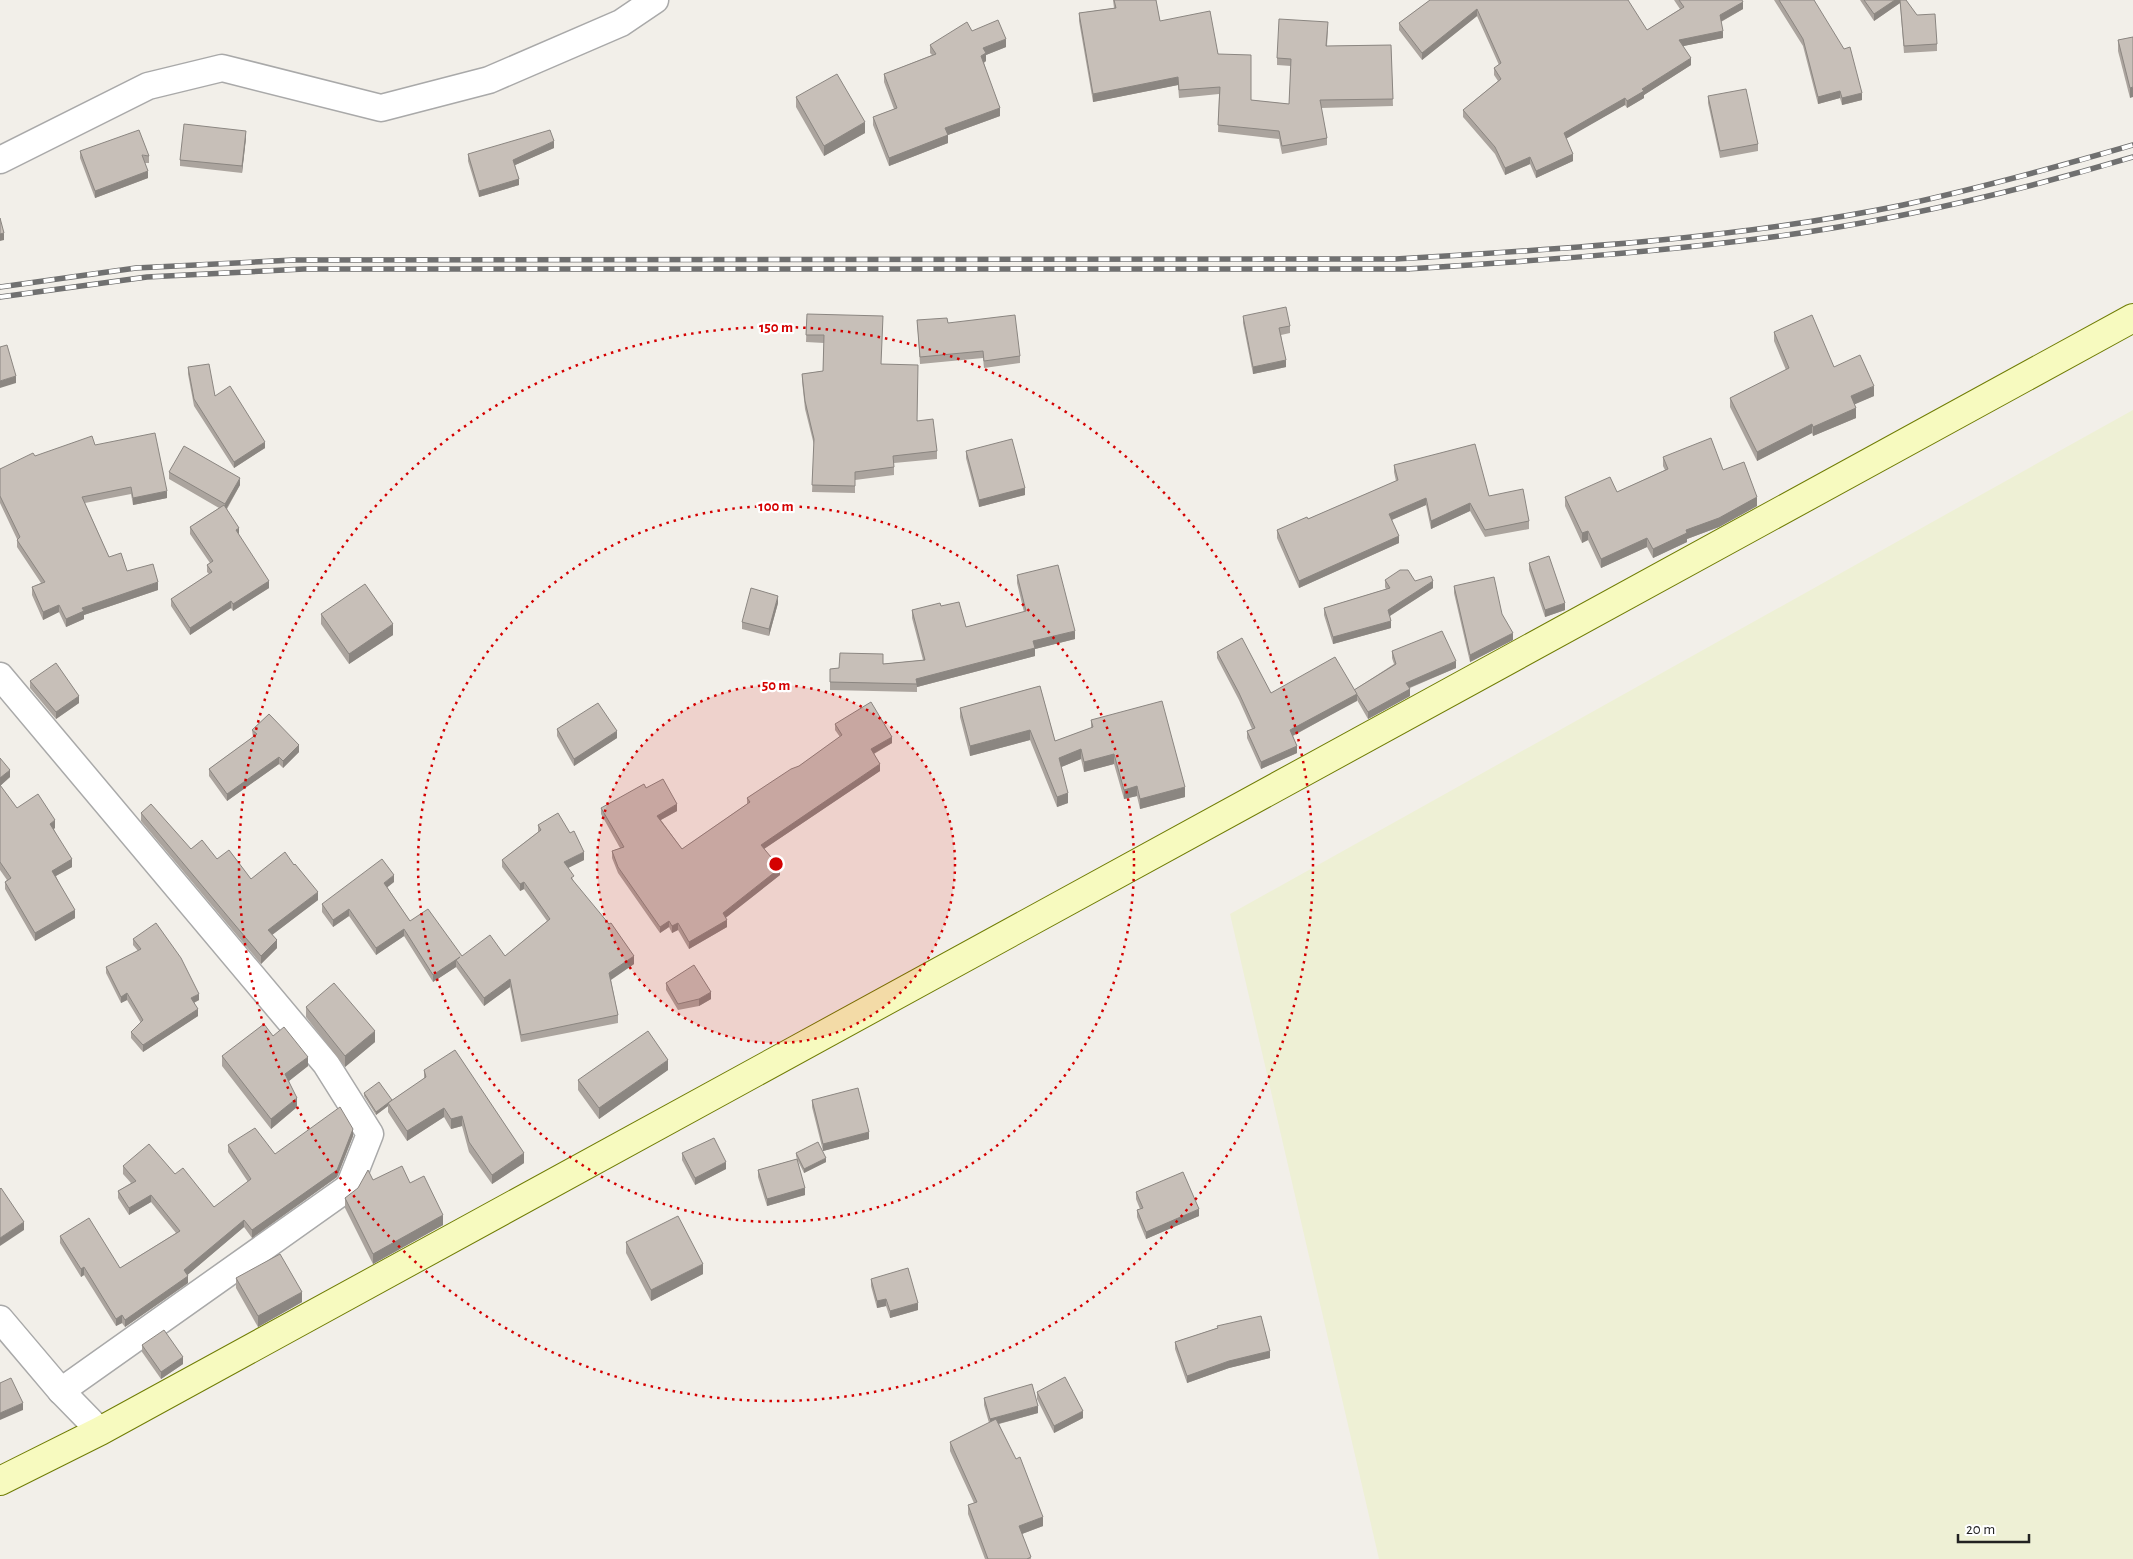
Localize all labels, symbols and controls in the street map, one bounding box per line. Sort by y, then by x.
text: 150 m [759,320,793,335]
text: 100 m [758,499,794,514]
text: 50 m [762,678,790,693]
centre of rings [767,855,785,873]
scale bar [1958,1512,2029,1544]
text: 20 m [1966,1522,1995,1537]

